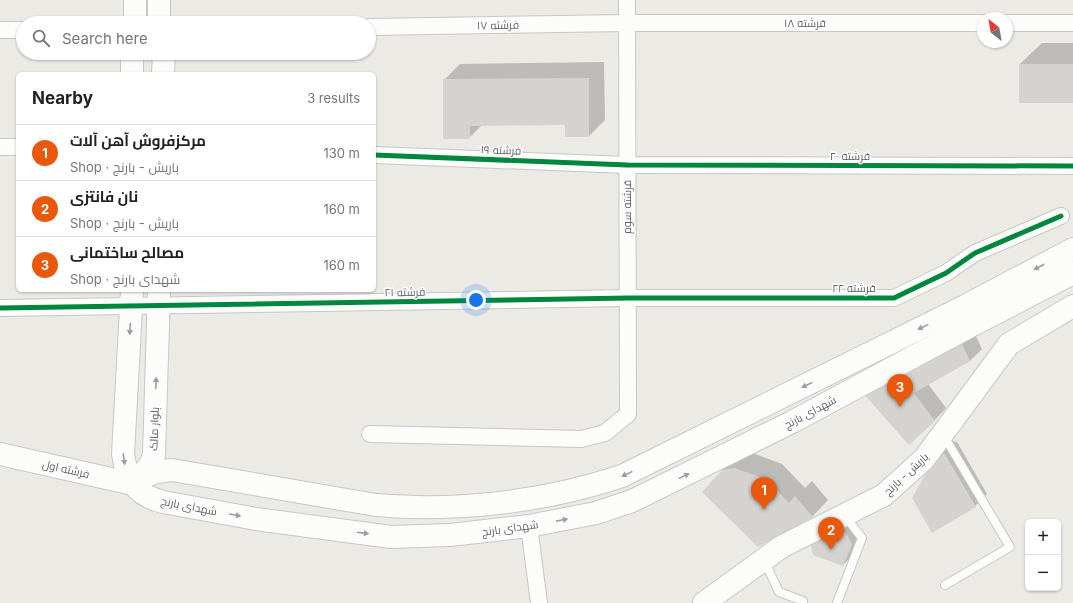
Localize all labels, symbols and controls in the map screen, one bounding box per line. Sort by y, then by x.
north arrow [977,12,1013,48]
search box [16,16,376,60]
street label: ۱۸ فرشته [784,16,826,30]
street label: ۱۷ فرشته [477,18,519,32]
icon: search [30,27,52,49]
text: Search here [62,29,148,48]
text: Nearby [32,88,93,108]
text: 3 results [307,90,360,106]
text: مرکزفروش آهن آلات [70,131,206,150]
street label: ۱۹ فرشته [480,142,522,158]
text: 1 [42,145,48,161]
text: 130 m [323,145,360,161]
street label: ۲۰ فرشته [830,149,870,163]
text: Shop · باریش - بارنج [70,159,179,175]
street label: فرشته سوم [620,180,635,234]
text: نان فانتزی [70,187,138,206]
text: 2 [41,201,49,217]
text: 160 m [323,201,360,217]
text: Shop · باریش - بارنج [70,215,179,231]
text: مصالح ساختمانی [70,243,184,262]
text: 3 [41,257,49,273]
text: 160 m [323,257,360,273]
one-way arrow [1033,264,1044,271]
text: Shop · شهدای بارنج [70,271,180,287]
street label: ۲۲ فرشته [832,281,876,295]
street label: ۲۱ فرشته [384,285,426,299]
your location [466,290,486,310]
one-way arrow [127,323,133,336]
one-way arrow [917,324,929,330]
pin: 3 [887,374,913,407]
one-way arrow [153,376,159,389]
one-way arrow [801,382,812,388]
street label: شهدای بارنج [782,392,839,432]
street label: بلوار مالک [146,407,162,451]
street label: باریش - بارنج [881,450,932,499]
one-way arrow [121,453,127,465]
street label: فرشته اول [41,457,91,481]
one-way arrow [622,471,633,477]
one-way arrow [678,473,689,479]
pin: 1 [751,477,777,510]
street label: شهدای بارنج [159,494,218,519]
one-way arrow [229,512,241,518]
one-way arrow [556,516,568,522]
street label: شهدای بارنج [481,517,539,540]
pin: 2 [818,517,844,550]
map controls [1025,519,1061,591]
button: + [1025,519,1061,555]
one-way arrow [357,530,370,536]
button: − [1025,555,1061,591]

